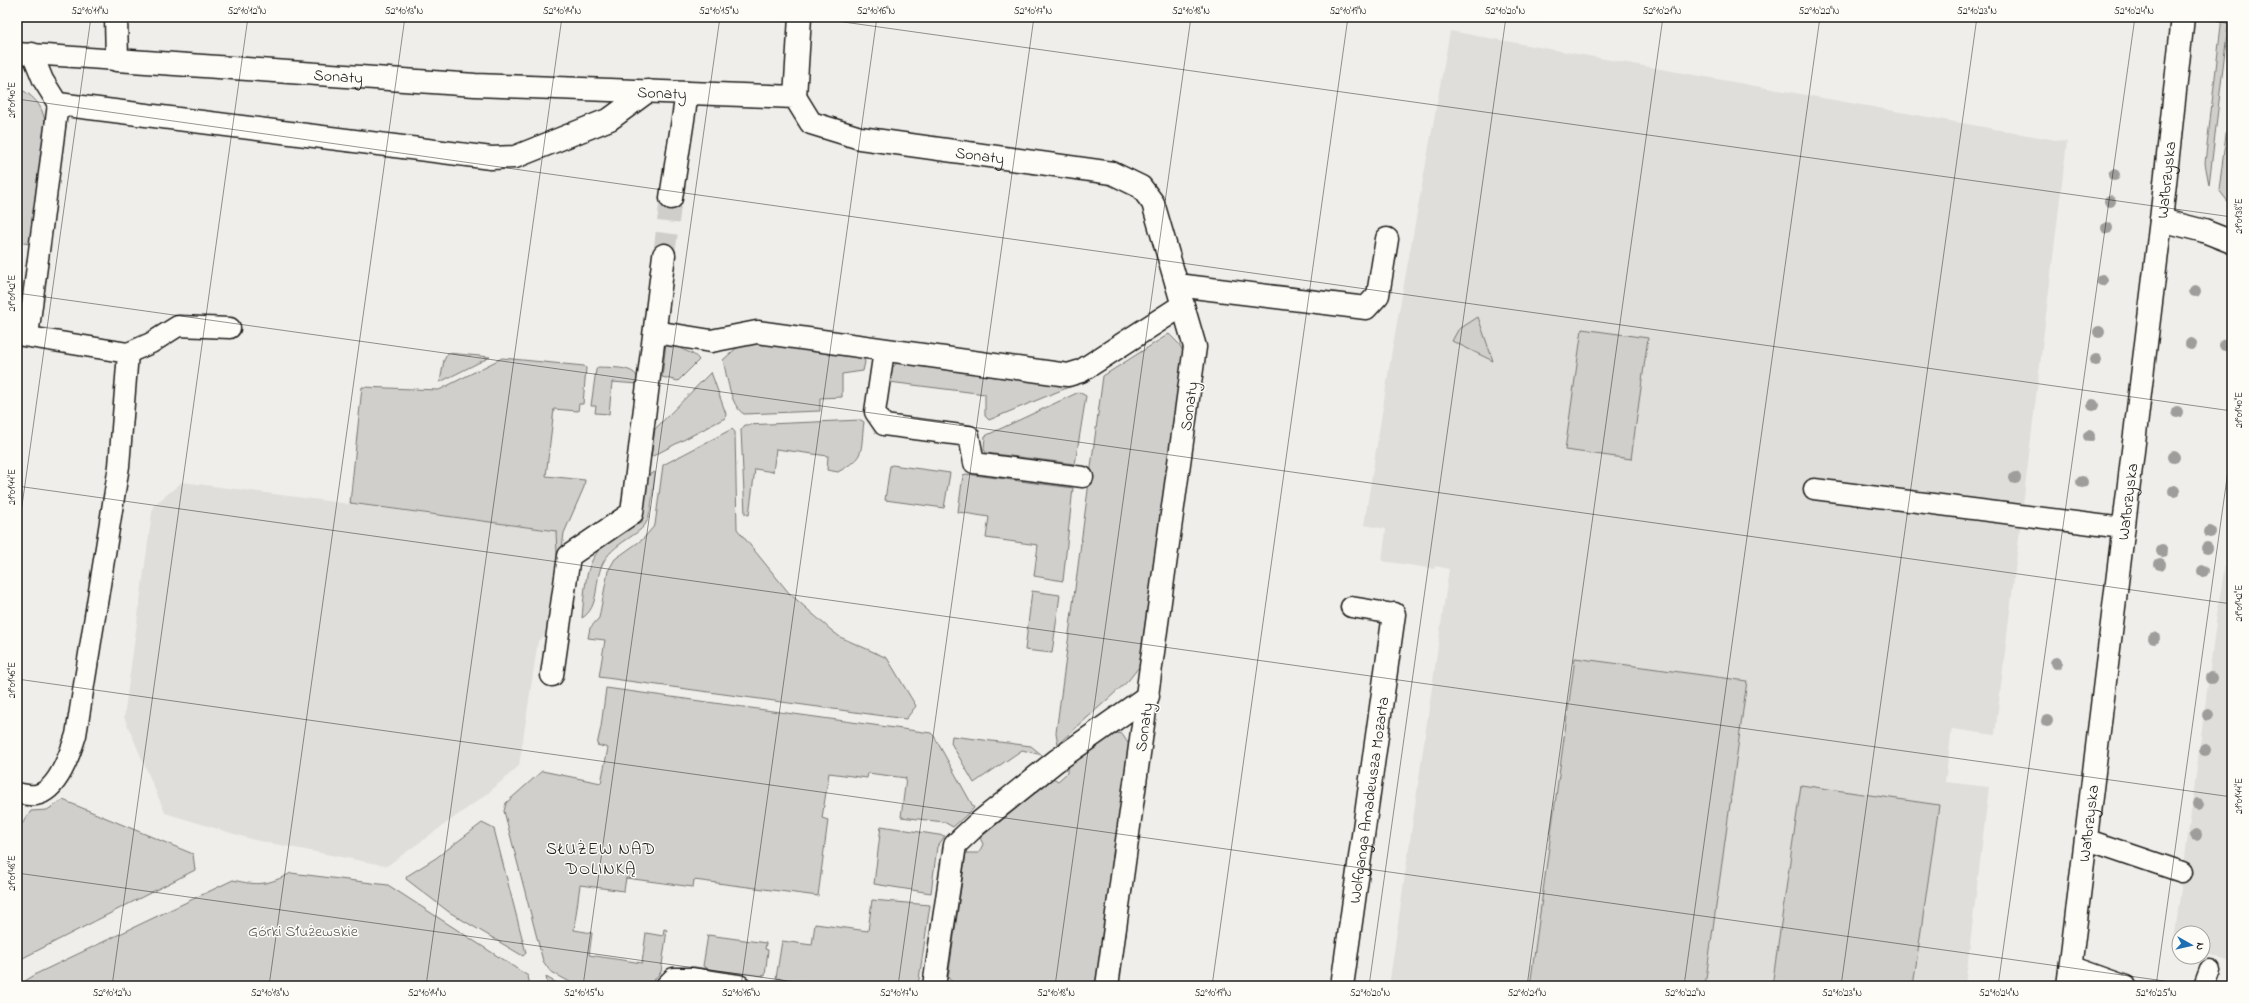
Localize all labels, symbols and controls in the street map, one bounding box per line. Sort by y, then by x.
text: 52°10'11"N [71,4,109,19]
text: 52°10'12"N [227,4,267,19]
text: 52°10'13"N [385,4,423,19]
text: 52°10'14"N [543,4,581,19]
text: 52°10'15"N [699,4,739,19]
text: 52°10'16"N [857,4,896,19]
text: 52°10'17"N [1014,4,1052,19]
text: 52°10'18"N [1172,4,1210,19]
text: 52°10'19"N [1329,4,1367,19]
text: 52°10'20"N [1485,4,1525,19]
text: 52°10'21"N [1642,4,1682,19]
text: 52°10'22"N [1799,4,1840,19]
text: 52°10'23"N [1957,4,1997,19]
text: 52°10'24"N [2114,4,2154,19]
street label: Sonaty [313,64,364,91]
street label: Sonaty [637,81,687,107]
text: 21°01'40"E [5,82,20,118]
street label: Wałbrzyska [2151,140,2183,220]
street label: Sonaty [954,141,1006,172]
text: 21°01'38"E [2232,198,2247,234]
text: 21°01'42"E [5,275,20,311]
street label: Sonaty [1175,380,1205,432]
text: 21°01'40"E [2232,392,2247,428]
street label: Wałbrzyska [2112,462,2145,542]
text: 21°01'44"E [5,469,20,505]
text: 21°01'42"E [2232,585,2247,621]
text: 21°01'46"E [5,662,20,698]
street label: Wolfganga Amadeusza Mozarta [1344,695,1396,905]
street label: Sonaty [1130,701,1160,753]
text: 21°01'44"E [2232,778,2247,814]
street label: Wałbrzyska [2073,783,2106,863]
district label: SŁUŻEW NAD DOLINKĄ [546,837,656,882]
text: 21°01'48"E [5,855,20,891]
park label: Górki Służewskie [248,920,359,944]
north arrow [2171,925,2211,965]
text: N [2191,941,2208,951]
text: 52°10'12"N [92,986,132,1001]
text: 52°10'13"N [251,986,289,1001]
text: 52°10'14"N [408,986,446,1001]
text: 52°10'15"N [564,986,604,1001]
text: 52°10'16"N [722,986,761,1001]
text: 52°10'17"N [880,986,918,1001]
text: 52°10'18"N [1037,986,1075,1001]
text: 52°10'19"N [1194,986,1232,1001]
text: 52°10'20"N [1350,986,1390,1001]
text: 52°10'21"N [1507,986,1547,1001]
text: 52°10'22"N [1665,986,1706,1001]
text: 52°10'23"N [1822,986,1862,1001]
text: 52°10'24"N [1979,986,2019,1001]
text: 52°10'25"N [2135,986,2177,1001]

